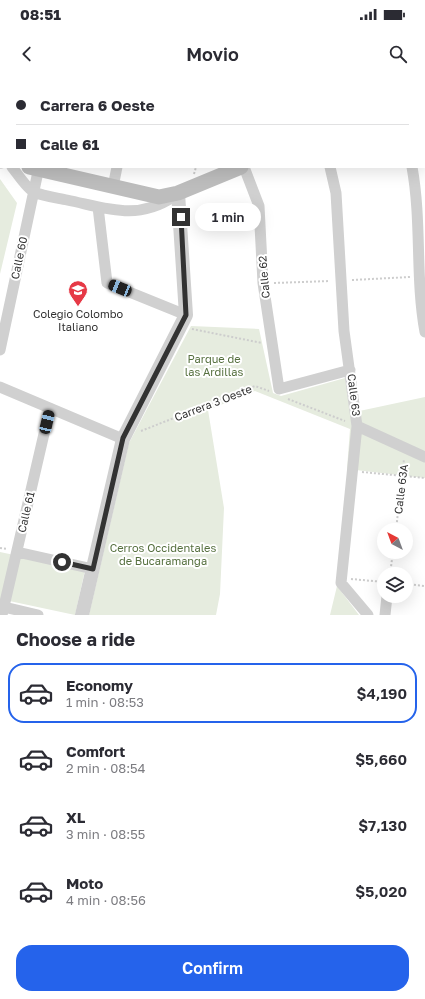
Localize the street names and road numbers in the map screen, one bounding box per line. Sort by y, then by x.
street label: Calle 60 [8,235,29,280]
street label: Calle 62 [255,255,272,299]
street label: Calle 63 [345,373,364,417]
street label: Carrera 3 Oeste [172,382,253,423]
street label: Calle 63A [391,463,410,515]
street label: Calle 61 [14,490,37,534]

